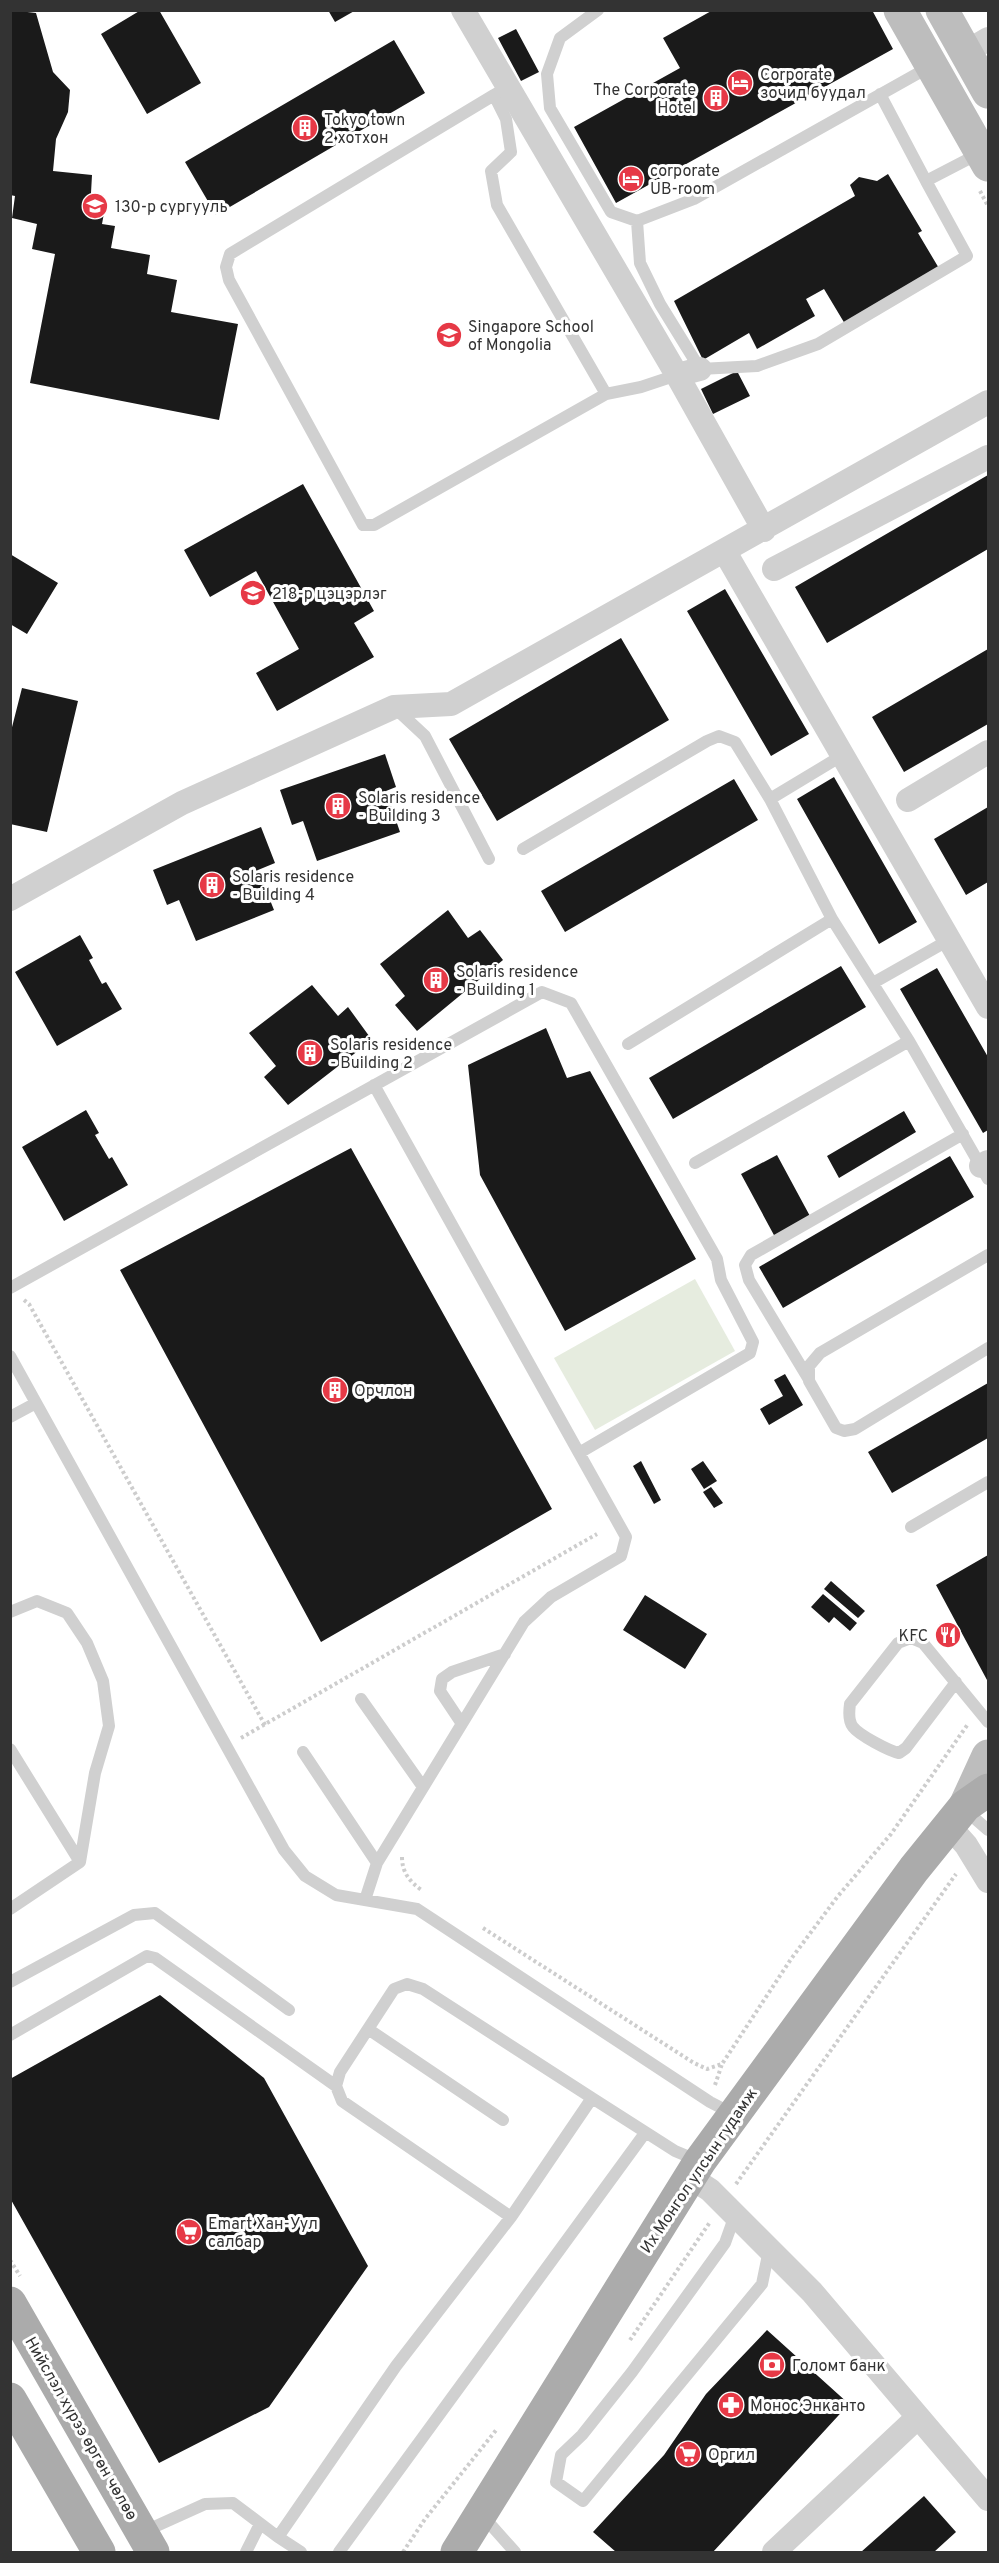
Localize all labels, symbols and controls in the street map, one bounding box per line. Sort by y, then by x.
place label: Corporate зочид буудал [760,66,866,104]
hotel icon: Corporate зочид буудал [725,68,755,98]
place label: The Corporate Hotel [593,81,696,119]
building icon: The Corporate Hotel [701,83,731,113]
place label: Tokyo town 2 хотхон [324,111,405,149]
building icon: Tokyo town 2 хотхон [290,113,320,143]
place label: corporate UB-room [650,162,720,200]
hotel icon: corporate UB-room [616,164,646,194]
school or university icon: 130-р сургууль [80,191,110,221]
place label: 130-р сургууль [115,198,228,218]
place label: Singapore School of Mongolia [468,318,594,356]
school or university icon: Singapore School of Mongolia [434,320,464,350]
school or university icon: 218-р цэцэрлэг [238,578,268,608]
place label: 218-р цэцэрлэг [272,585,387,605]
place label: Solaris residence - Building 3 [358,789,480,827]
building icon: Solaris residence - Building 3 [323,791,353,821]
place label: Solaris residence - Building 4 [232,868,354,906]
building icon: Solaris residence - Building 4 [197,870,227,900]
place label: Solaris residence - Building 1 [456,963,578,1001]
building icon: Solaris residence - Building 1 [421,965,451,995]
place label: Solaris residence - Building 2 [330,1036,452,1074]
building icon: Solaris residence - Building 2 [295,1038,325,1068]
building icon: Орчлон [320,1375,350,1405]
place label: Орчлон [354,1382,413,1402]
restaurant icon: KFC [933,1620,963,1650]
place label: KFC [899,1627,928,1647]
street label: Их Монгол улсын гудамж [637,2085,763,2258]
place label: Emart Хан-Уул салбар [208,2215,318,2253]
supermarket icon: Emart Хан-Уул салбар [174,2217,204,2247]
street label: Нийслэл хүрээ өргөн чөлөө [19,2334,141,2524]
bank icon: Голомт банк [757,2350,787,2380]
place label: Голомт банк [792,2357,886,2377]
pharmacy icon: Монос Энканто [716,2390,746,2420]
place label: Монос Энканто [750,2397,866,2417]
supermarket icon: Оргил [673,2439,703,2469]
place label: Оргил [708,2446,755,2466]

